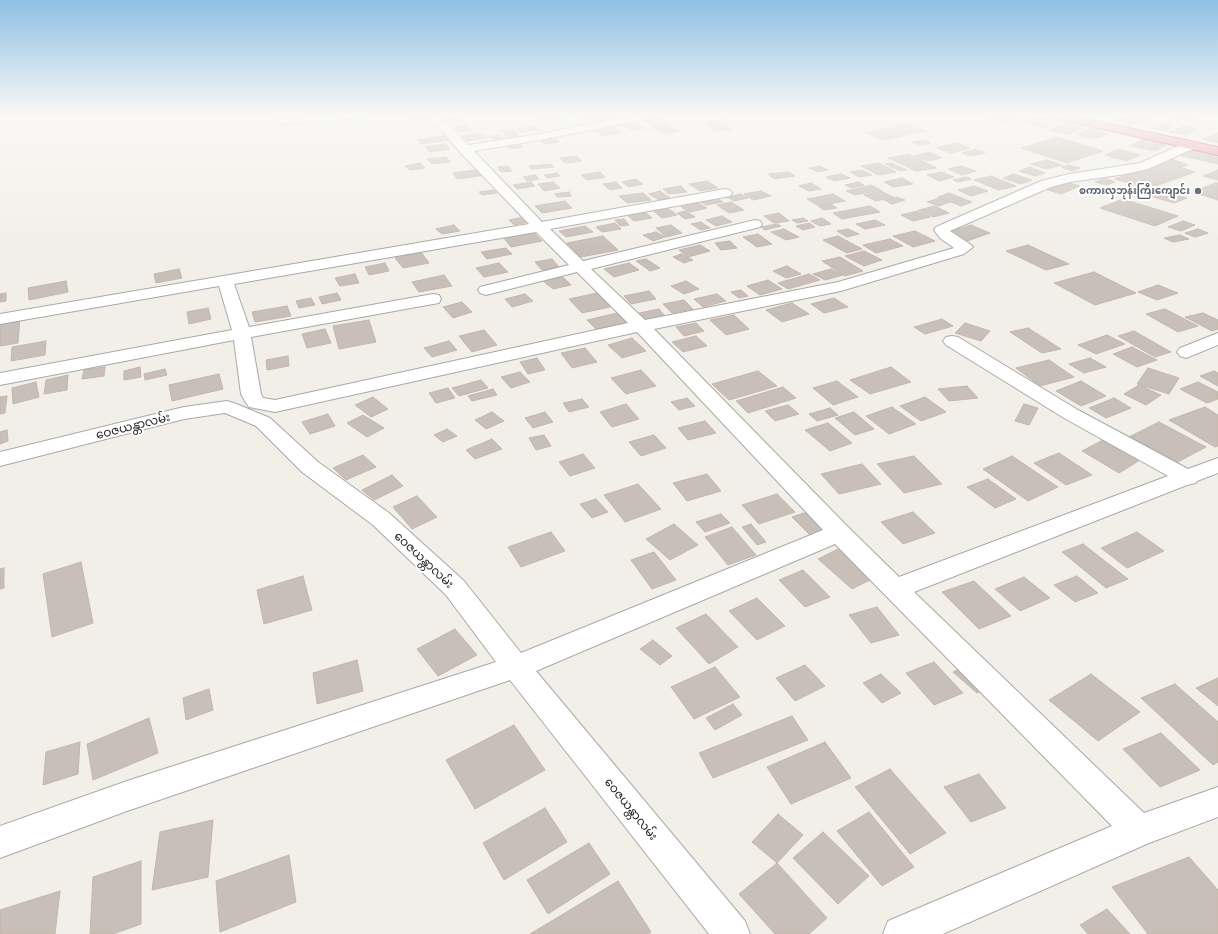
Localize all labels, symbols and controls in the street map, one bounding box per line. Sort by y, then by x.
place label: စကားလှဘုန်းကြီးကျောင်း [1079,185,1190,197]
marker: စကားလှဘုန်းကြီးကျောင်း [1193,186,1203,196]
street label: ဝေဇယန္တာလမ်း [94,410,172,442]
street label: ဝေဇယန္တာလမ်း [391,529,457,591]
street label: ဝေဇယန္တာလမ်း [601,775,661,843]

